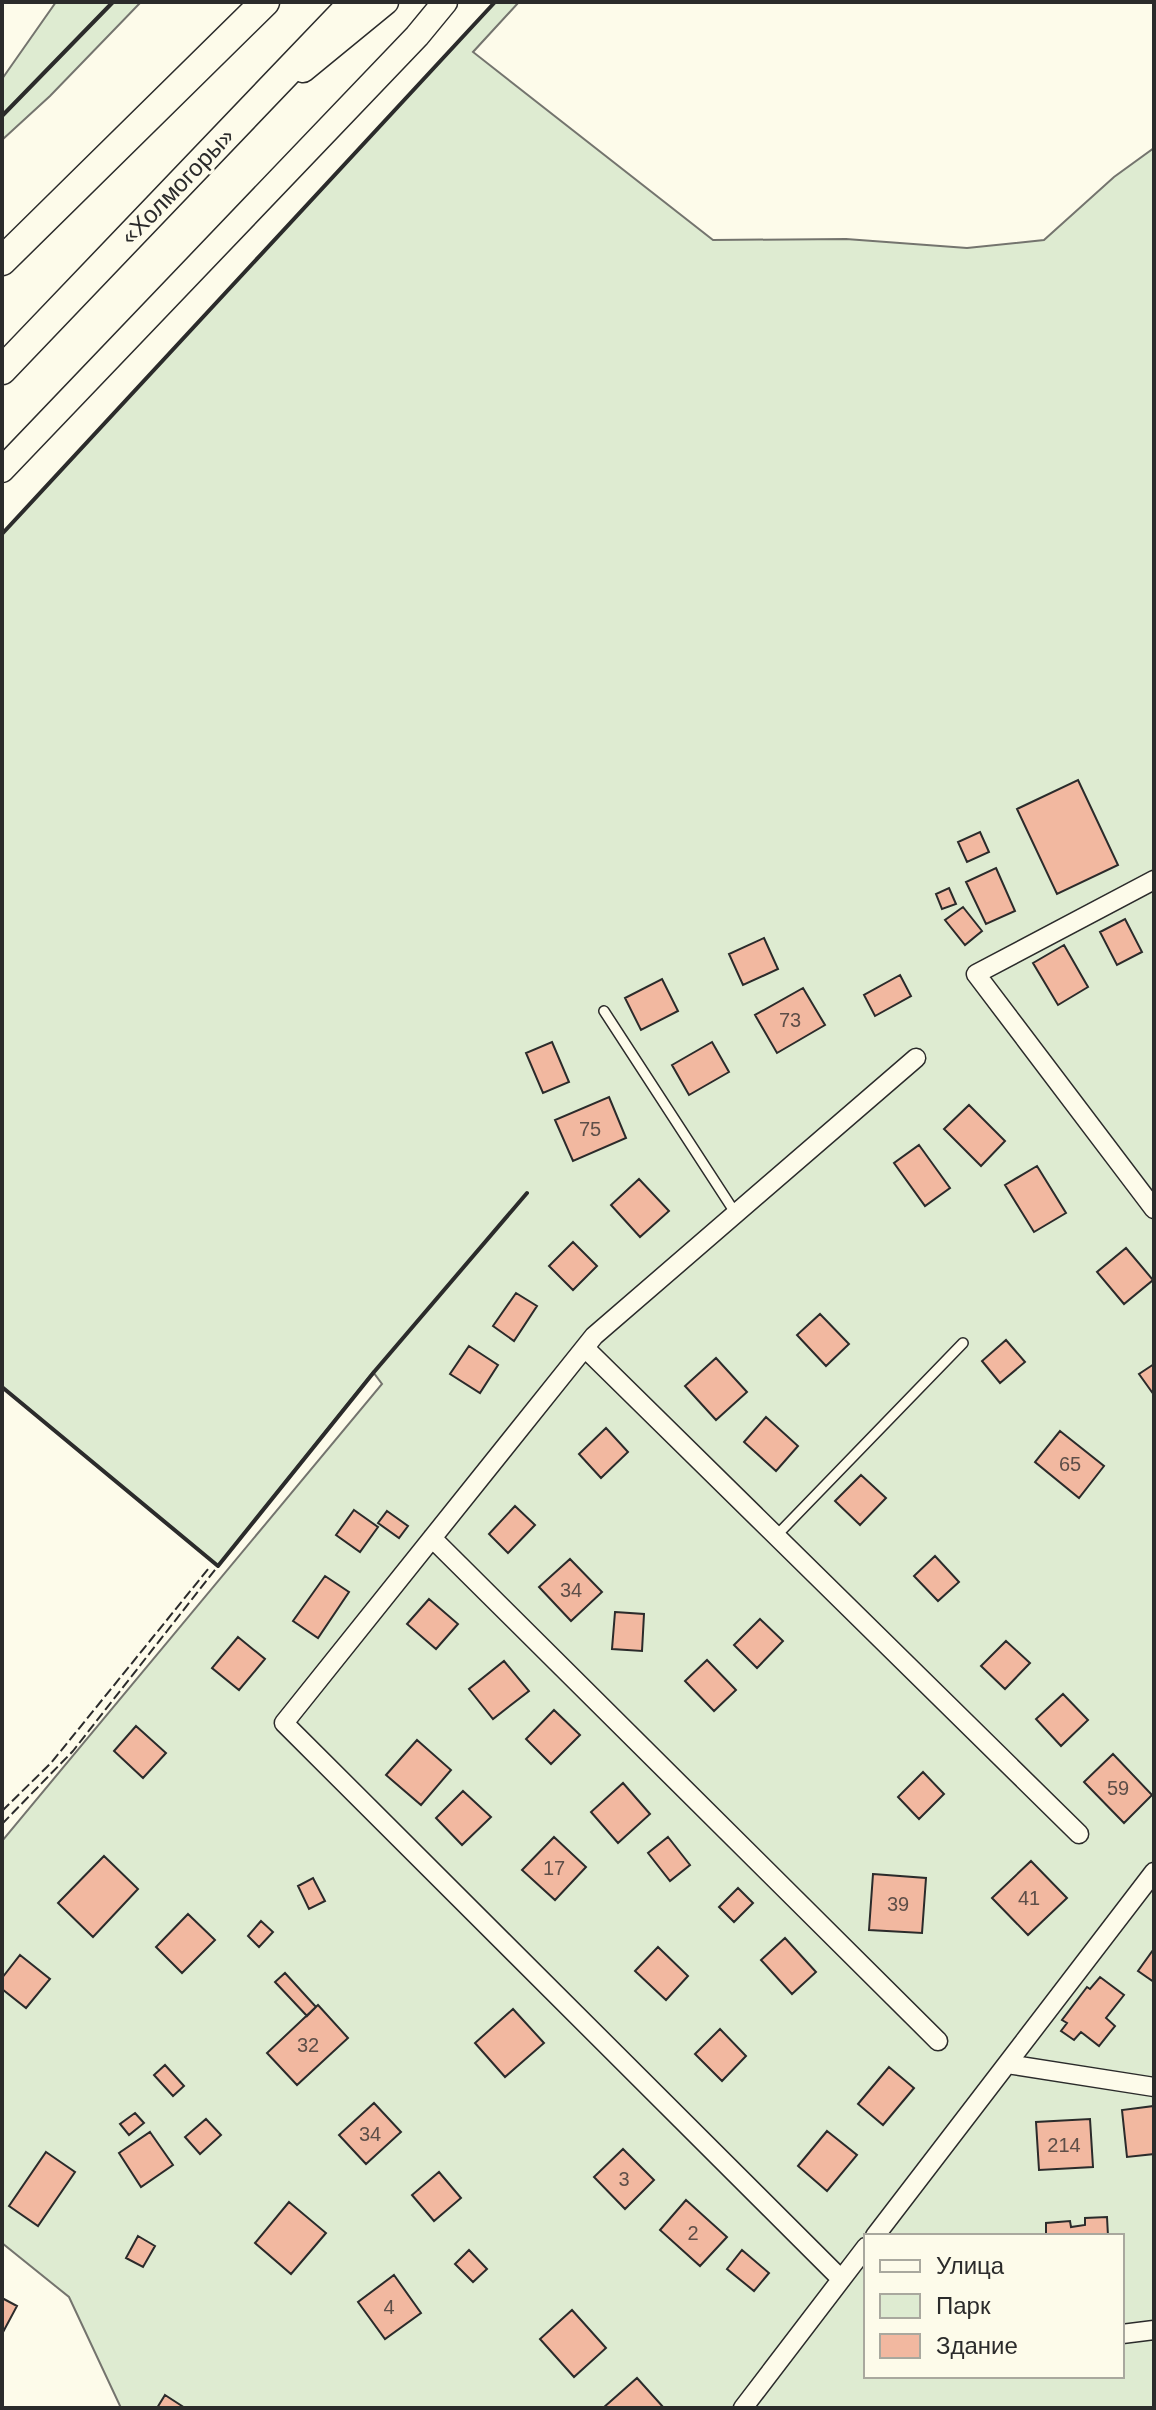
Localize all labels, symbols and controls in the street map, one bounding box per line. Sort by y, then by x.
street label: «Холмогоры» [115,122,239,250]
house number: 73 [779,1009,801,1031]
house number: 75 [579,1118,601,1140]
house number: 65 [1059,1453,1081,1475]
house number: 34 [560,1579,582,1601]
house number: 59 [1107,1777,1129,1799]
house number: 17 [543,1857,565,1879]
house number: 41 [1018,1887,1040,1909]
house number: 39 [887,1893,909,1915]
house number: 32 [297,2034,319,2056]
house number: 34 [359,2123,381,2145]
house number: 214 [1047,2134,1081,2156]
house number: 3 [618,2168,630,2190]
house number: 2 [687,2222,699,2244]
legend [864,2234,1124,2378]
text: Улица [936,2252,1005,2279]
text: Парк [936,2292,991,2319]
house number: 4 [383,2296,395,2318]
text: Здание [936,2332,1018,2359]

